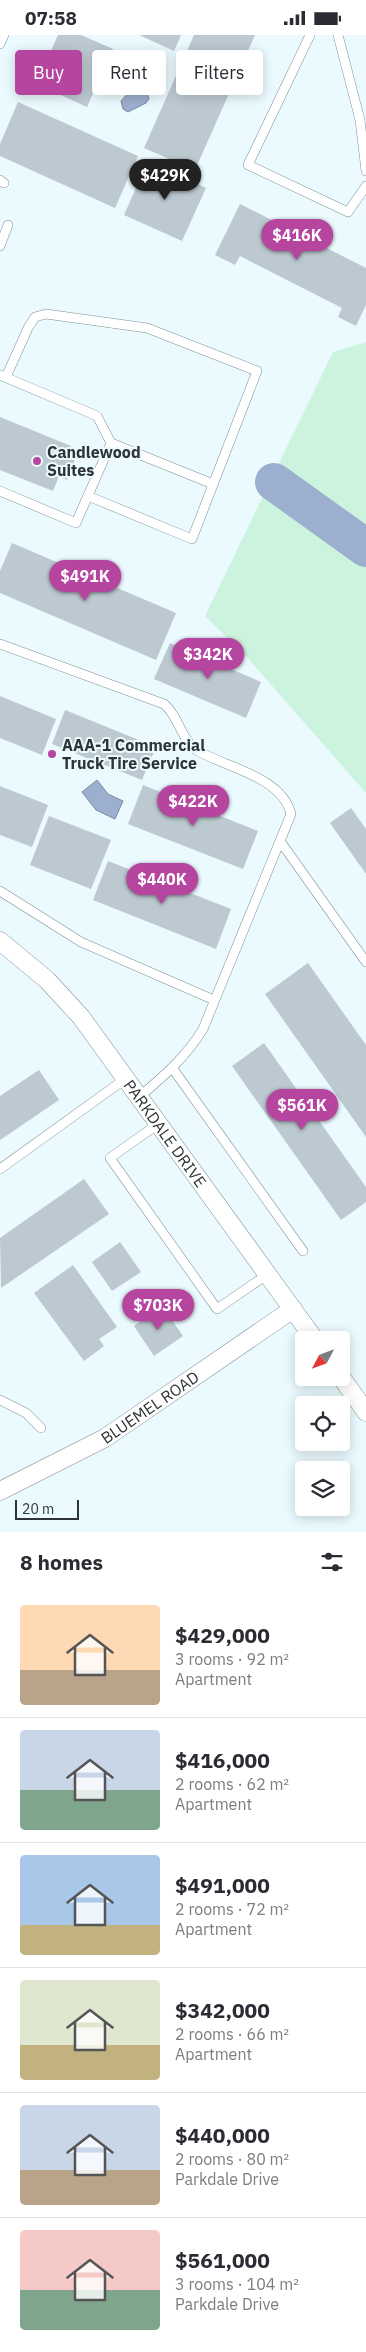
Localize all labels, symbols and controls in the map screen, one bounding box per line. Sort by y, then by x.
text: 07:58 [25,6,77,30]
chip: Buy [15,50,82,95]
chip: Rent [92,50,166,95]
chip: Filters [176,50,263,95]
pin: $429K [130,159,200,201]
text: $429K [140,165,190,185]
pin: $416K [262,219,332,261]
text: $416K [272,225,322,245]
place label: Candlewood Suites [47,442,141,480]
marker: Candlewood Suites [31,455,43,467]
pin: $491K [50,559,120,602]
text: $491K [60,566,110,586]
pin: $342K [173,637,243,680]
text: $342K [183,644,233,664]
place label: AAA-1 Commercial Truck Tire Service [62,735,205,773]
marker: AAA-1 Commercial Truck Tire Service [46,748,58,760]
pin: $422K [158,785,228,827]
text: $422K [168,791,218,811]
pin: $440K [127,863,197,905]
text: $440K [137,869,187,889]
street label: PARKDALE DRIVE [120,1076,211,1191]
pin: $561K [267,1089,337,1131]
text: $561K [277,1095,327,1115]
pin: $703K [123,1289,193,1331]
text: $703K [133,1295,183,1315]
north arrow [295,1331,350,1386]
map controls [295,1331,350,1516]
street label: BLUEMEL ROAD [97,1367,203,1448]
button: locate [295,1396,350,1451]
button: layers [295,1461,350,1516]
scale bar [15,1497,79,1520]
text: 20 m [22,1500,54,1518]
text: 8 homes [20,1548,103,1576]
icon: filters [318,1548,346,1576]
text: $429,000 [175,1621,270,1649]
icon: home [60,1625,120,1685]
text: 3 rooms · 92 m² [175,1649,289,1669]
text: Apartment [175,1669,252,1689]
text: $416,000 [175,1746,270,1774]
icon: home [60,1750,120,1810]
text: 2 rooms · 62 m² [175,1774,289,1794]
text: Apartment [175,1794,252,1814]
text: $491,000 [175,1871,270,1899]
icon: home [60,1875,120,1935]
text: 2 rooms · 72 m² [175,1899,289,1919]
text: Apartment [175,1919,252,1939]
text: $342,000 [175,1996,270,2024]
icon: home [60,2000,120,2060]
text: 2 rooms · 66 m² [175,2024,289,2044]
text: Apartment [175,2044,252,2064]
text: $440,000 [175,2121,270,2149]
icon: home [60,2125,120,2185]
text: 2 rooms · 80 m² [175,2149,289,2169]
text: Parkdale Drive [175,2169,279,2189]
text: $561,000 [175,2246,270,2274]
icon: home [60,2250,120,2310]
text: 3 rooms · 104 m² [175,2274,299,2294]
text: Parkdale Drive [175,2294,279,2314]

